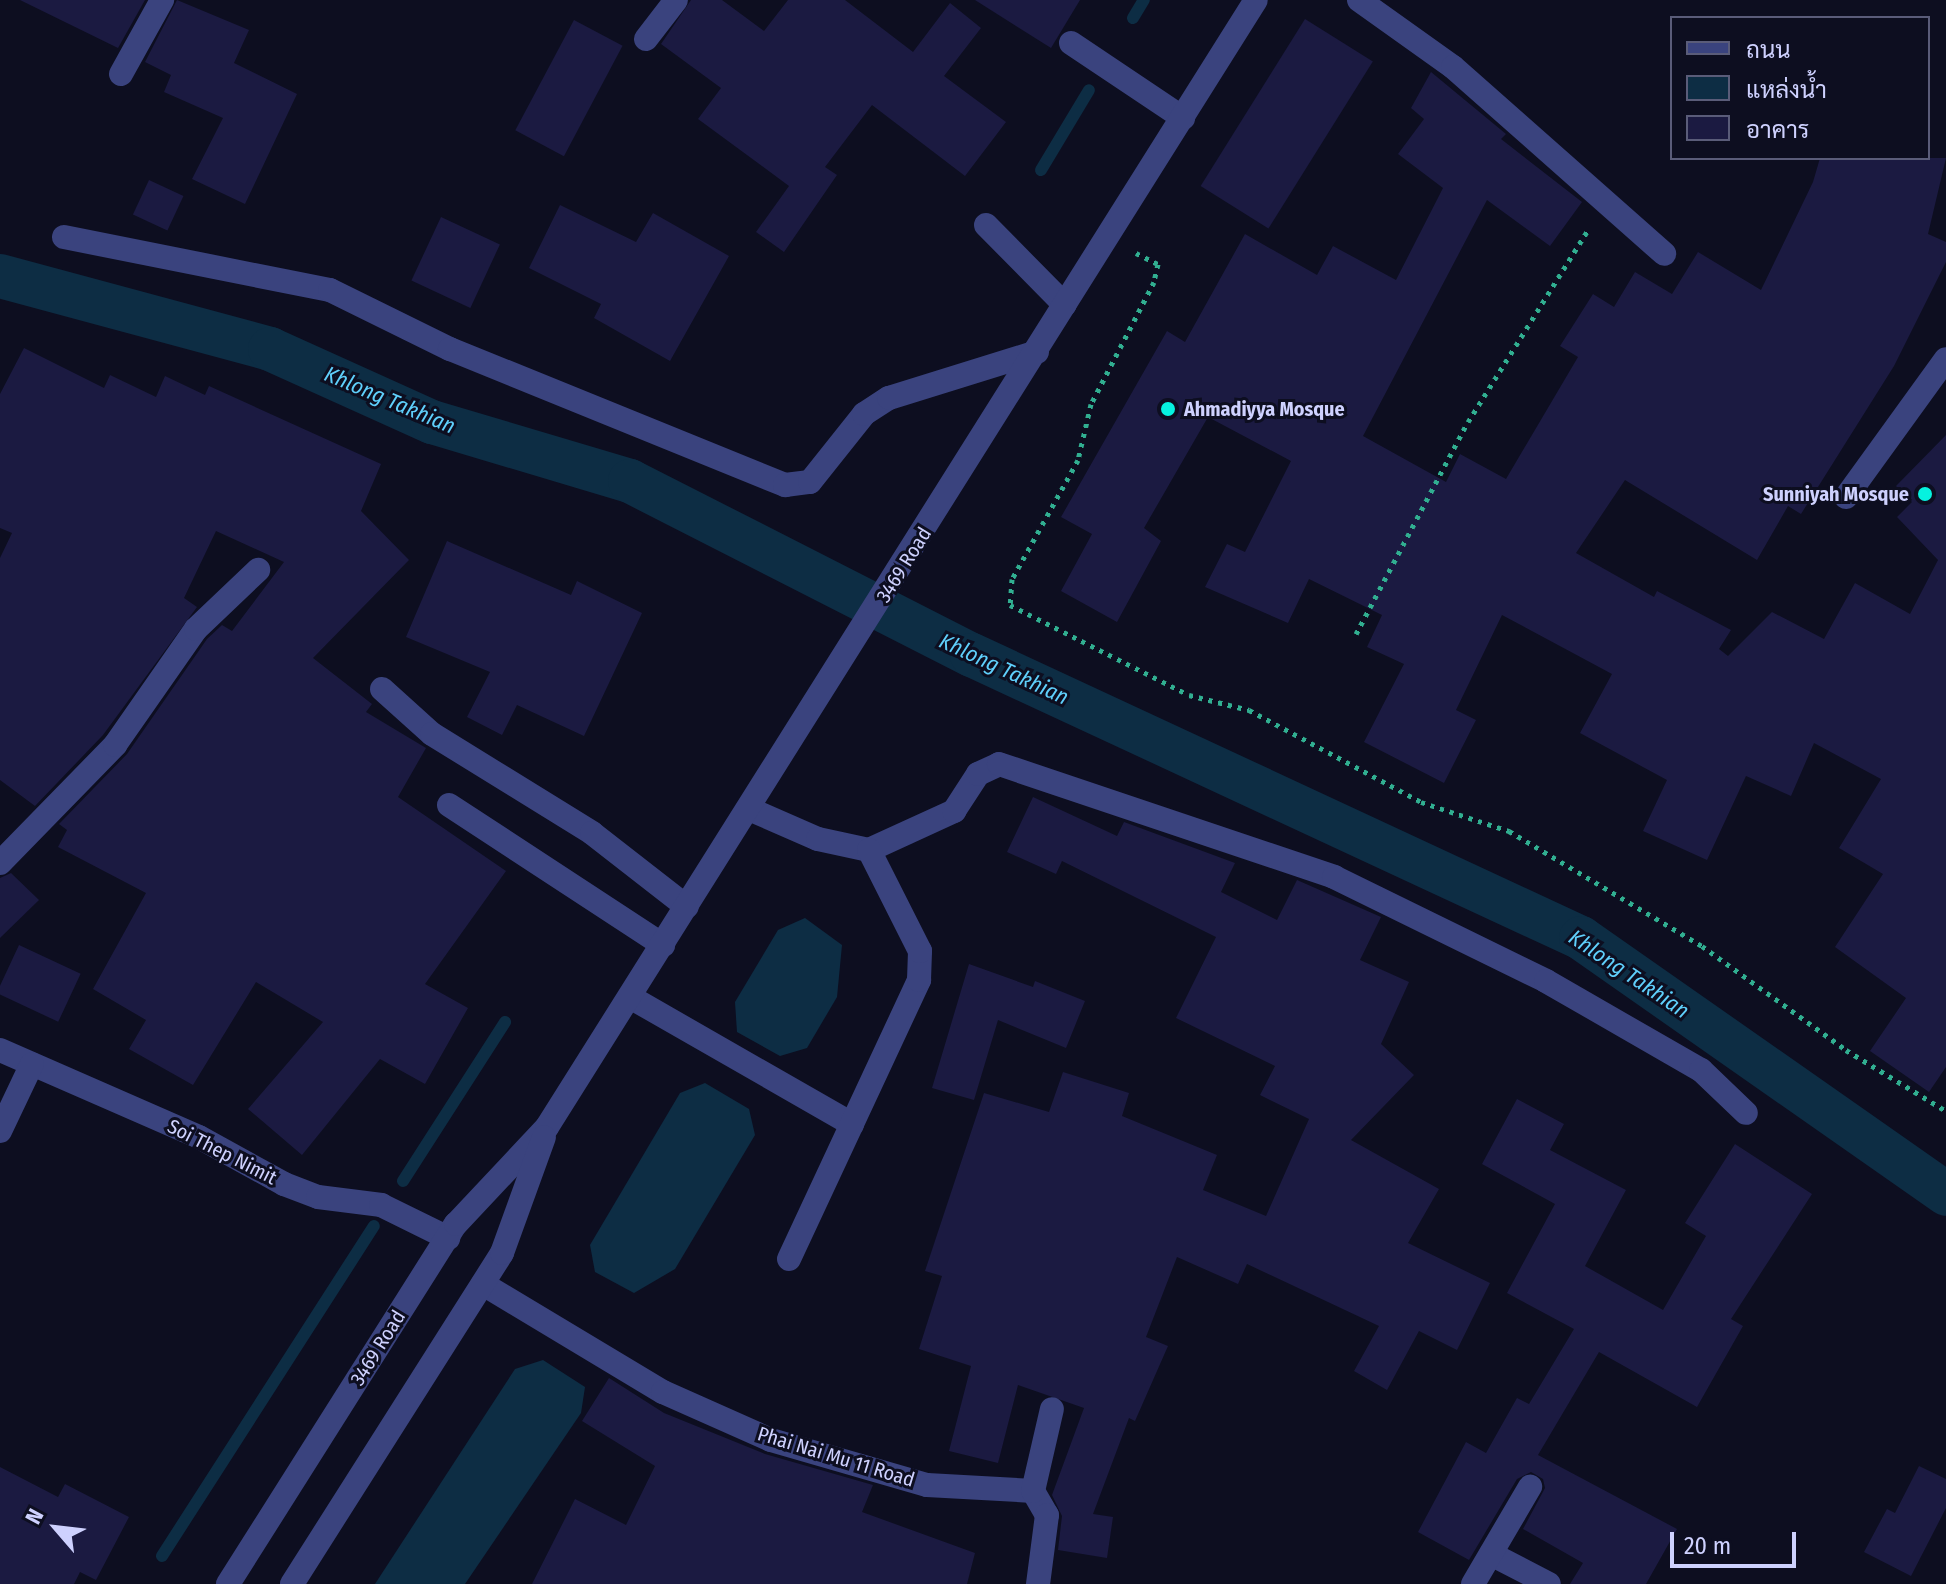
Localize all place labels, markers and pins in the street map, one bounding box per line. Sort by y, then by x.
place label: Ahmadiyya Mosque [1184,397,1345,421]
marker: Ahmadiyya Mosque [1159,400,1177,418]
place label: Sunniyah Mosque [1763,482,1909,506]
marker: Sunniyah Mosque [1916,485,1934,503]

